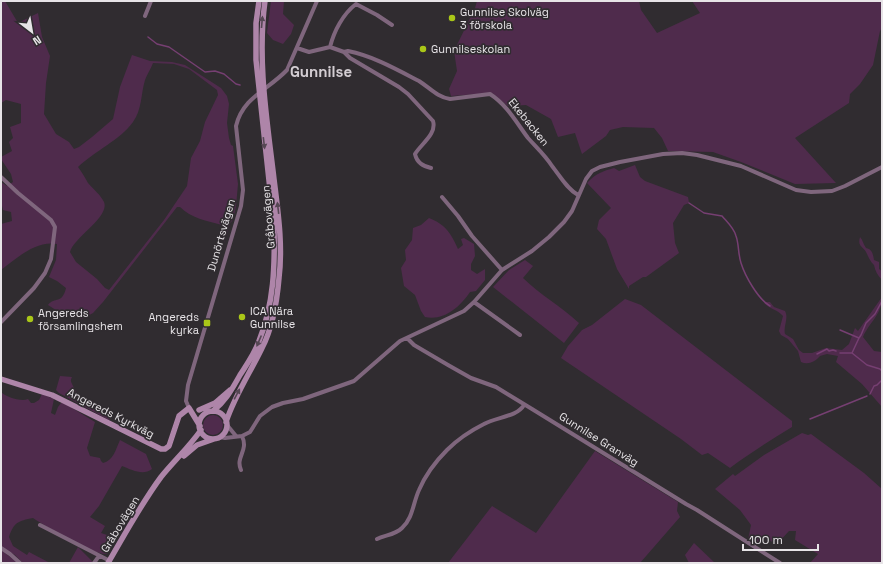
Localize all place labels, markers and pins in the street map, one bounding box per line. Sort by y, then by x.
place label: Gunnilse Skolväg 3 förskola [460,5,549,32]
marker: Gunnilse Skolväg 3 förskola [447,13,457,23]
place label: Gunnilseskolan [431,42,510,56]
marker: Gunnilseskolan [418,44,428,54]
place label: ICA Nära Gunnilse [250,304,295,331]
place label: Angereds församlingshem [38,306,123,333]
place label: Angereds kyrka [148,310,200,337]
marker: ICA Nära Gunnilse [237,312,247,322]
marker: Angereds församlingshem [25,314,35,324]
marker: Angereds kyrka [202,318,212,328]

